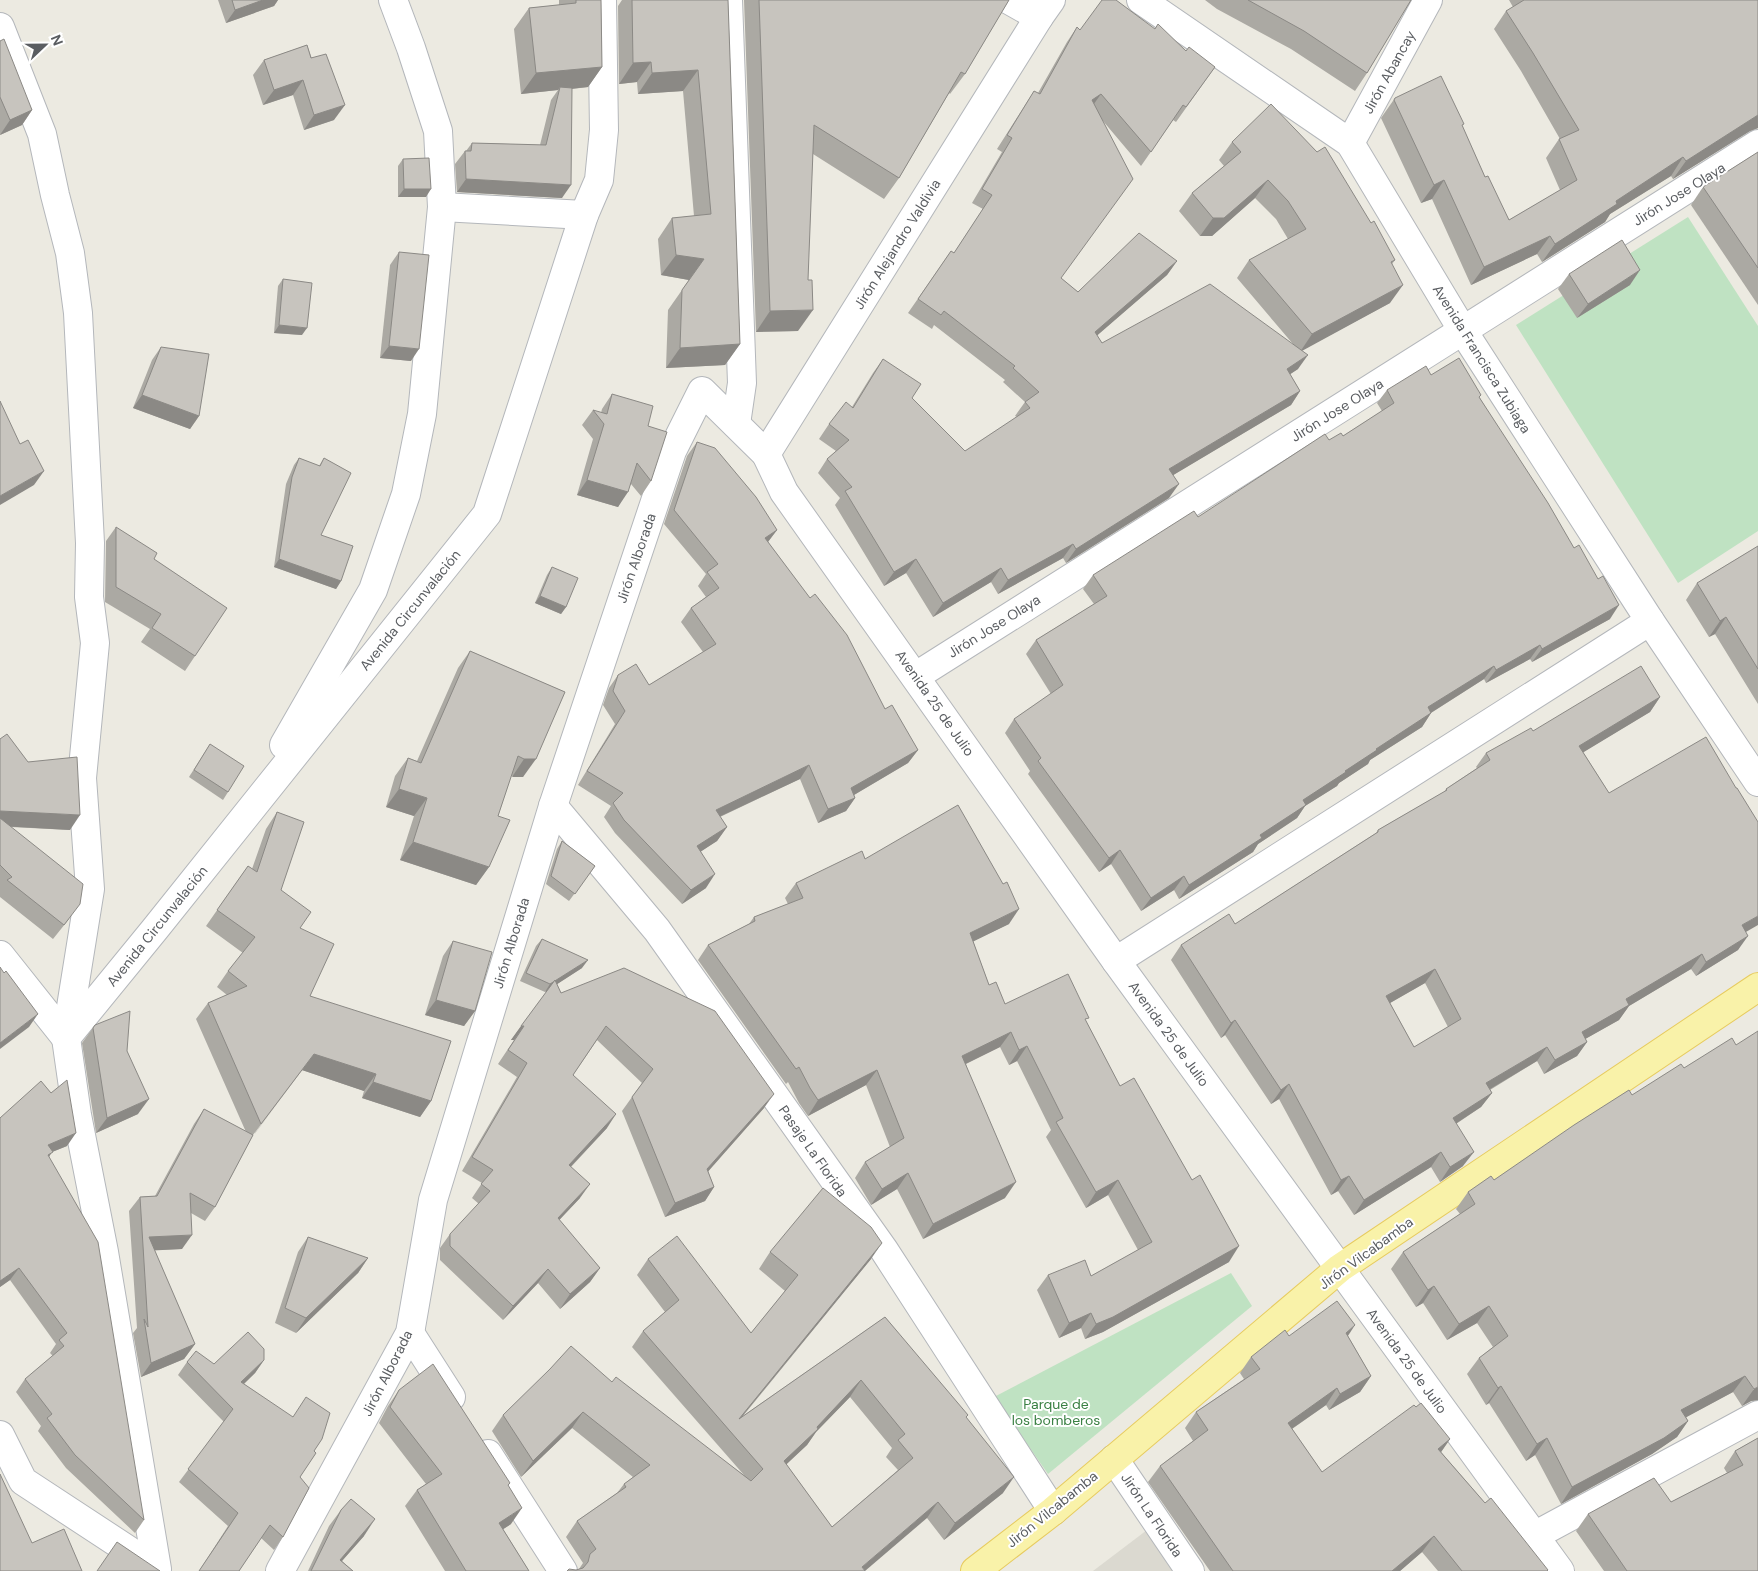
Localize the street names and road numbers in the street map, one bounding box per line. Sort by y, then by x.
street label: Jirón Abancay [1359,27,1419,117]
street label: Jirón Jose Olaya [1629,158,1729,230]
street label: Jirón Alejandro Valdivia [850,175,944,313]
street label: Avenida Francisca Zubiaga [1429,281,1535,437]
street label: Jirón Jose Olaya [1287,374,1387,446]
street label: Jirón Alborada [612,511,660,605]
street label: Avenida Circunvalación [356,546,464,674]
street label: Jirón Jose Olaya [944,590,1044,662]
street label: Avenida 25 de Julio [892,646,978,760]
street label: Avenida Circunvalación [103,862,211,990]
street label: Jirón Alborada [489,895,533,991]
street label: Avenida 25 de Julio [1125,978,1213,1090]
street label: Pasaje La Florida [775,1102,851,1200]
street label: Jirón Vilcabamba [1315,1213,1417,1293]
street label: Avenida 25 de Julio [1363,1305,1451,1417]
street label: Jirón Alborada [358,1327,416,1419]
street label: Jirón Vilcabamba [1003,1467,1101,1551]
street label: Jirón La Florida [1117,1469,1187,1561]

